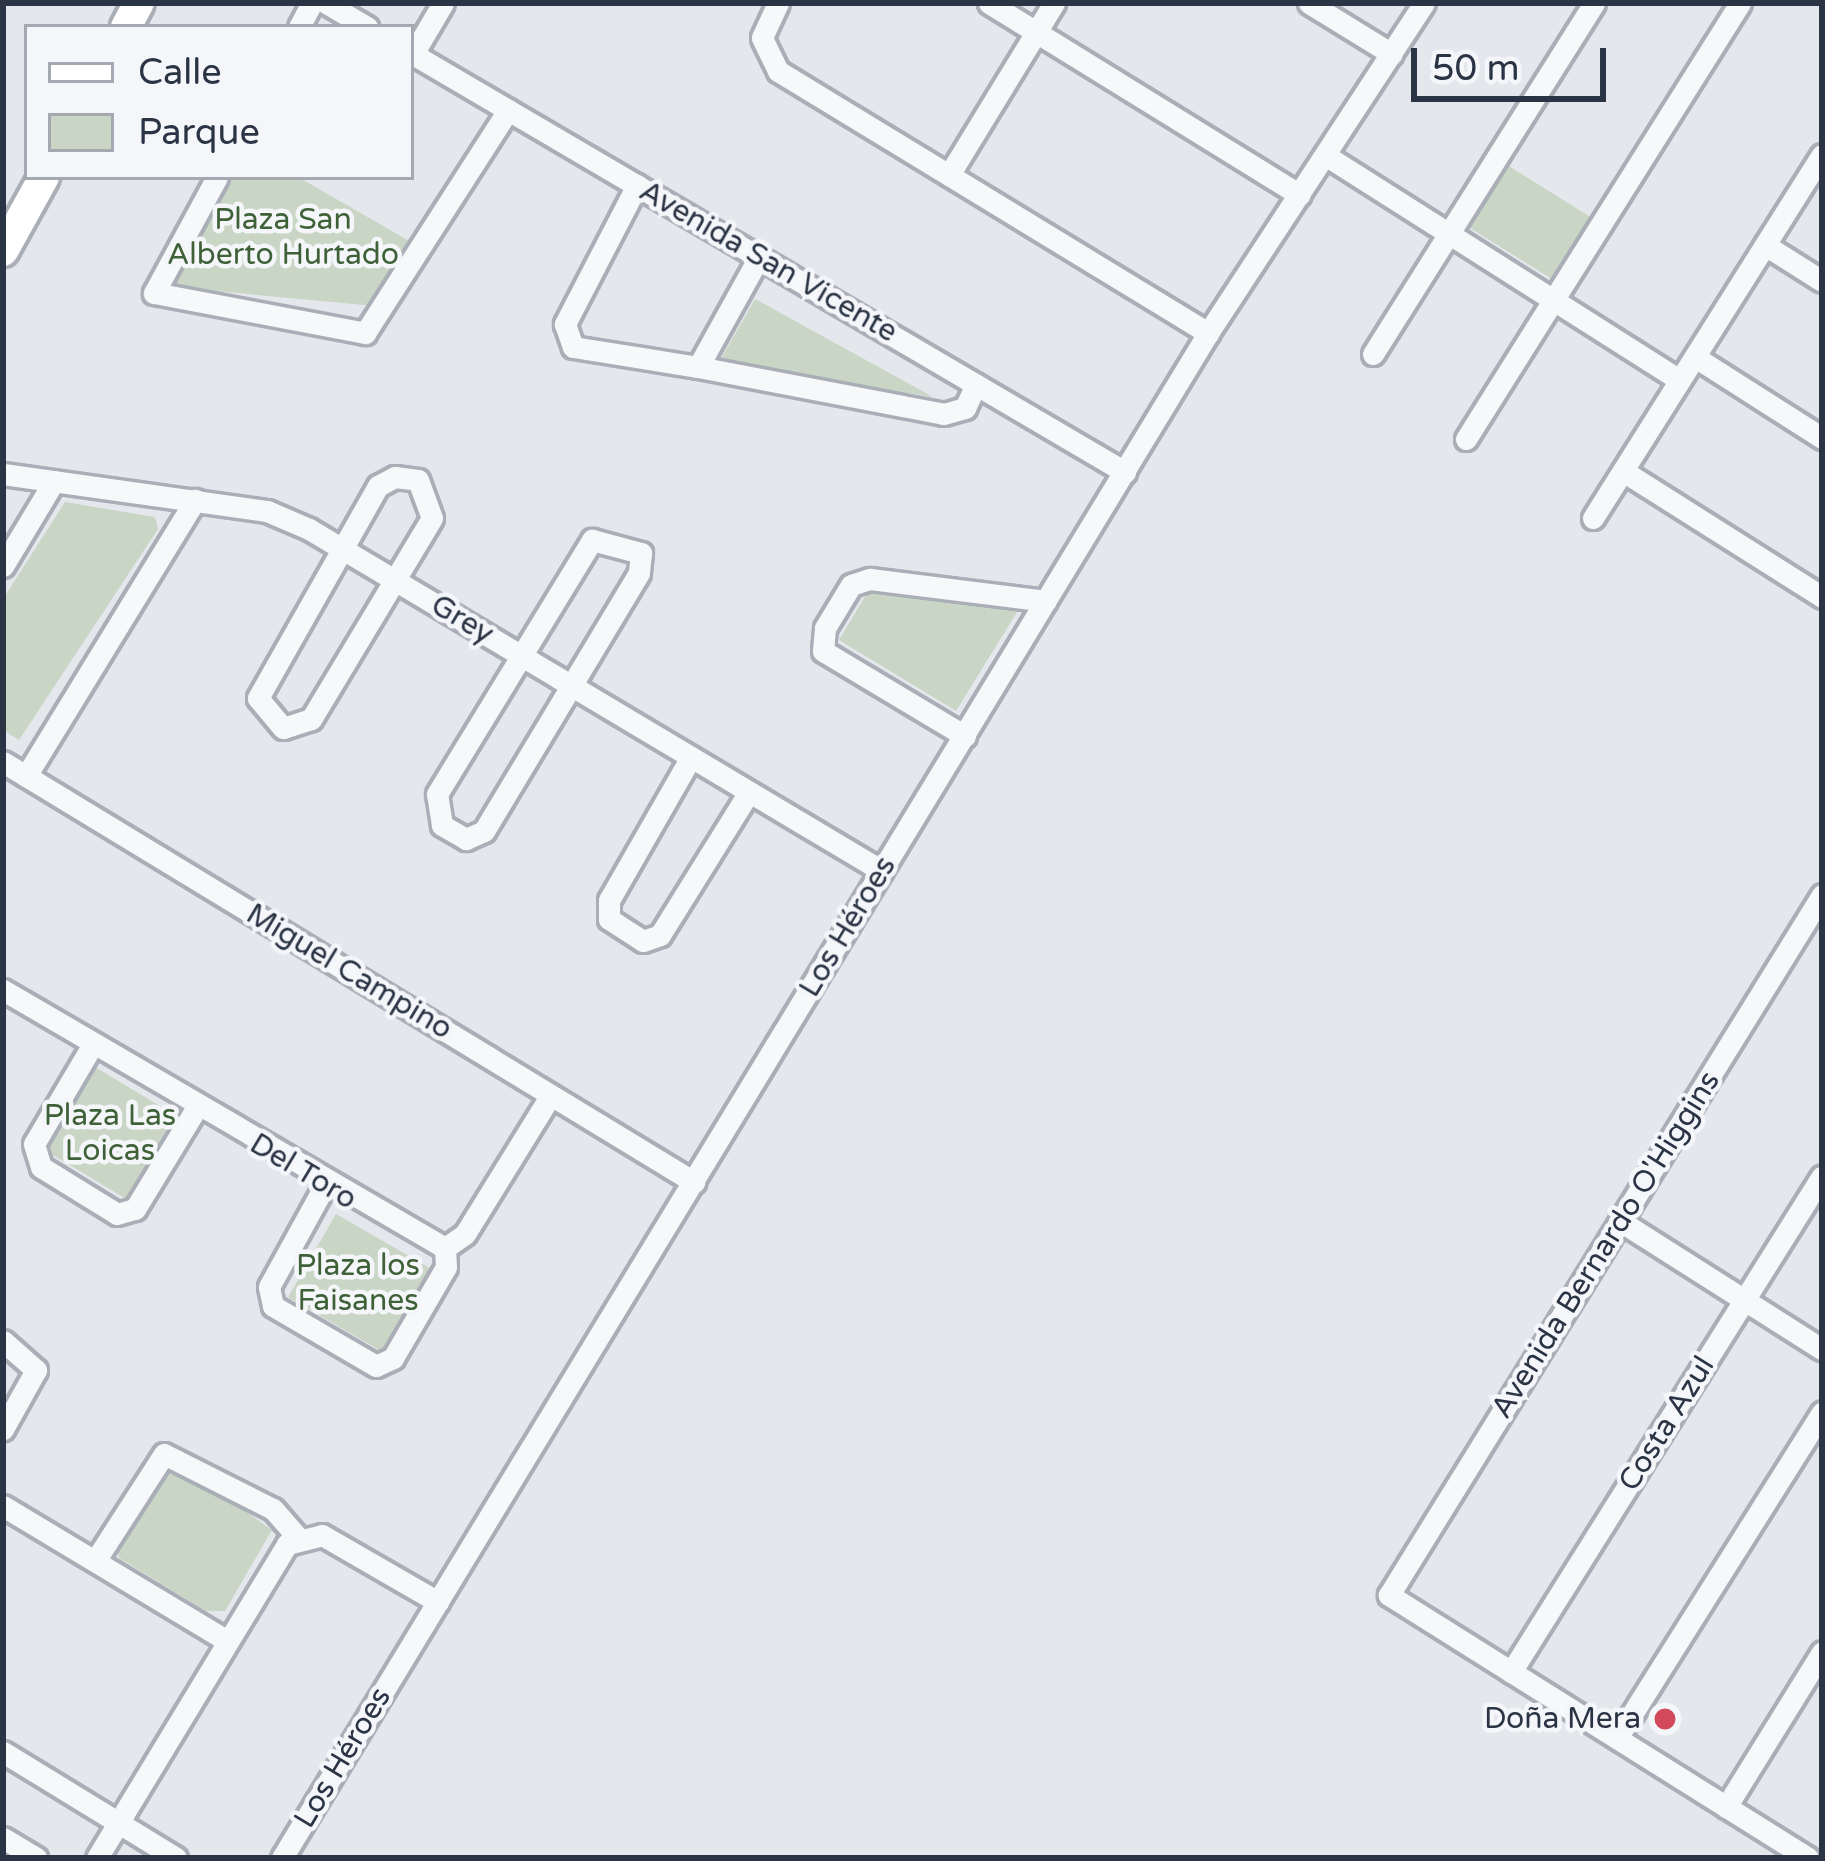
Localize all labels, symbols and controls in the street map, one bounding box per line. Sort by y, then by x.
legend [24,24,414,180]
scale bar [1417,24,1612,98]
text: 50 m [1432,47,1520,90]
text: Calle [138,51,222,94]
text: Parque [138,111,260,154]
street label: Avenida San Vicente [633,173,903,351]
park label: Plaza San Alberto Hurtado [167,202,399,272]
street label: Grey [424,587,500,653]
street label: Los Héroes [792,850,904,1004]
street label: Miguel Campino [240,896,458,1048]
street label: Avenida Bernardo O'Higgins [1484,1065,1728,1425]
park label: Plaza Las Loicas [44,1098,176,1168]
street label: Del Toro [243,1126,363,1218]
park label: Plaza los Faisanes [296,1248,420,1318]
street label: Costa Azul [1611,1350,1723,1498]
street label: Los Héroes [287,1681,399,1835]
place label: Doña Mera [1484,1701,1641,1737]
marker: Doña Mera [1652,1706,1678,1732]

